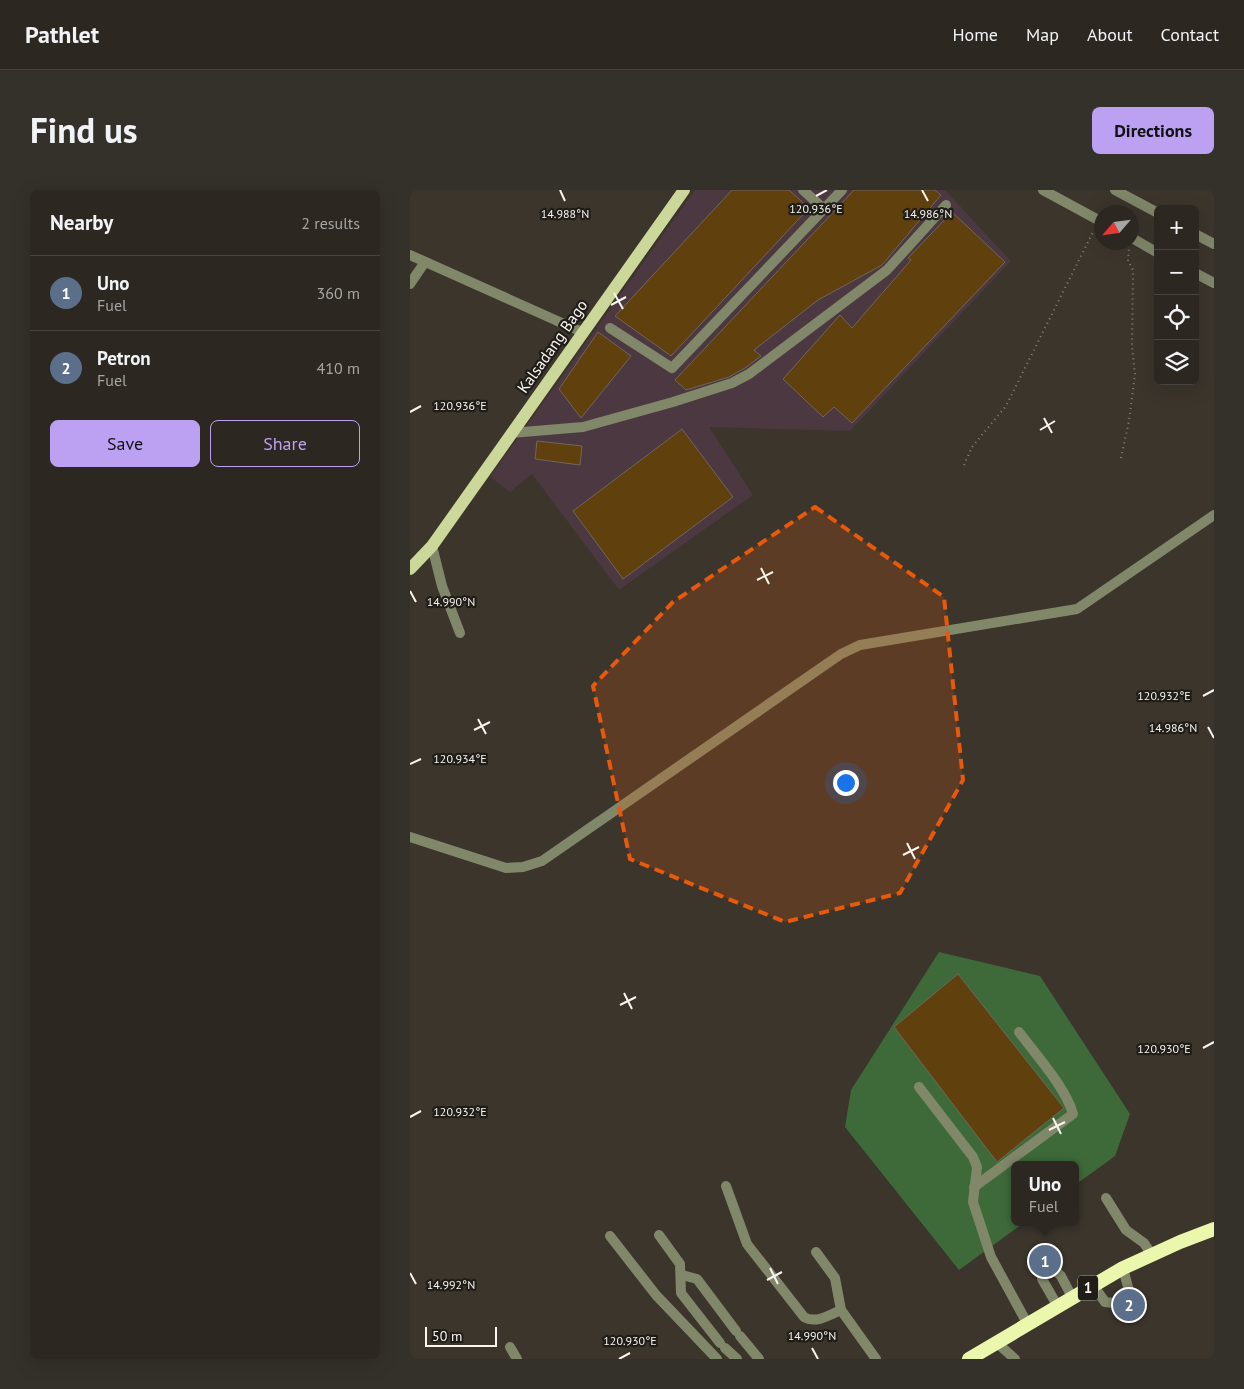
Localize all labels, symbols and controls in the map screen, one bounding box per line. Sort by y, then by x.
text: Pathlet [25,19,99,50]
text: Home [952,23,998,46]
text: Map [1026,23,1059,46]
text: About [1087,23,1133,46]
text: Contact [1161,23,1219,46]
text: Find us [30,107,138,153]
button: Directions [1092,107,1214,154]
text: 120.936°E [789,201,843,216]
north arrow [1094,205,1139,250]
map controls [1154,205,1199,385]
button: + [1154,205,1199,250]
text: 14.988°N [541,206,589,221]
text: 14.986°N [904,206,952,221]
text: Nearby [50,209,113,236]
text: 2 results [301,213,360,233]
button: − [1154,250,1199,295]
text: Uno [97,271,129,295]
text: 1 [61,283,71,303]
text: 360 m [317,283,360,303]
text: Fuel [97,295,127,315]
button: locate [1154,295,1199,340]
street label: Kalsadang Bago [512,296,592,396]
button: layers [1154,340,1199,385]
text: Petron [97,346,151,370]
text: 2 [61,358,71,378]
text: 410 m [317,358,360,378]
text: Fuel [97,370,127,390]
text: 120.936°E [433,398,487,413]
button: Save [50,420,200,467]
button: Share [210,420,360,467]
text: 14.990°N [427,594,475,609]
text: 120.932°E [1137,688,1191,703]
text: 14.986°N [1149,720,1197,735]
text: 120.934°E [433,751,487,766]
your location [833,770,859,796]
text: 120.930°E [1137,1041,1191,1056]
text: 120.932°E [433,1104,487,1119]
popup [1011,1161,1079,1226]
text: Uno [1029,1172,1061,1196]
text: Fuel [1029,1196,1058,1216]
pin: 1 [1029,1242,1061,1280]
road number: 1 [1078,1276,1098,1300]
text: 14.992°N [427,1277,475,1292]
pin: 2 [1113,1286,1145,1324]
scale bar [425,1324,498,1347]
text: 50 m [432,1327,462,1345]
text: 14.990°N [788,1328,836,1343]
text: 120.930°E [603,1333,657,1348]

